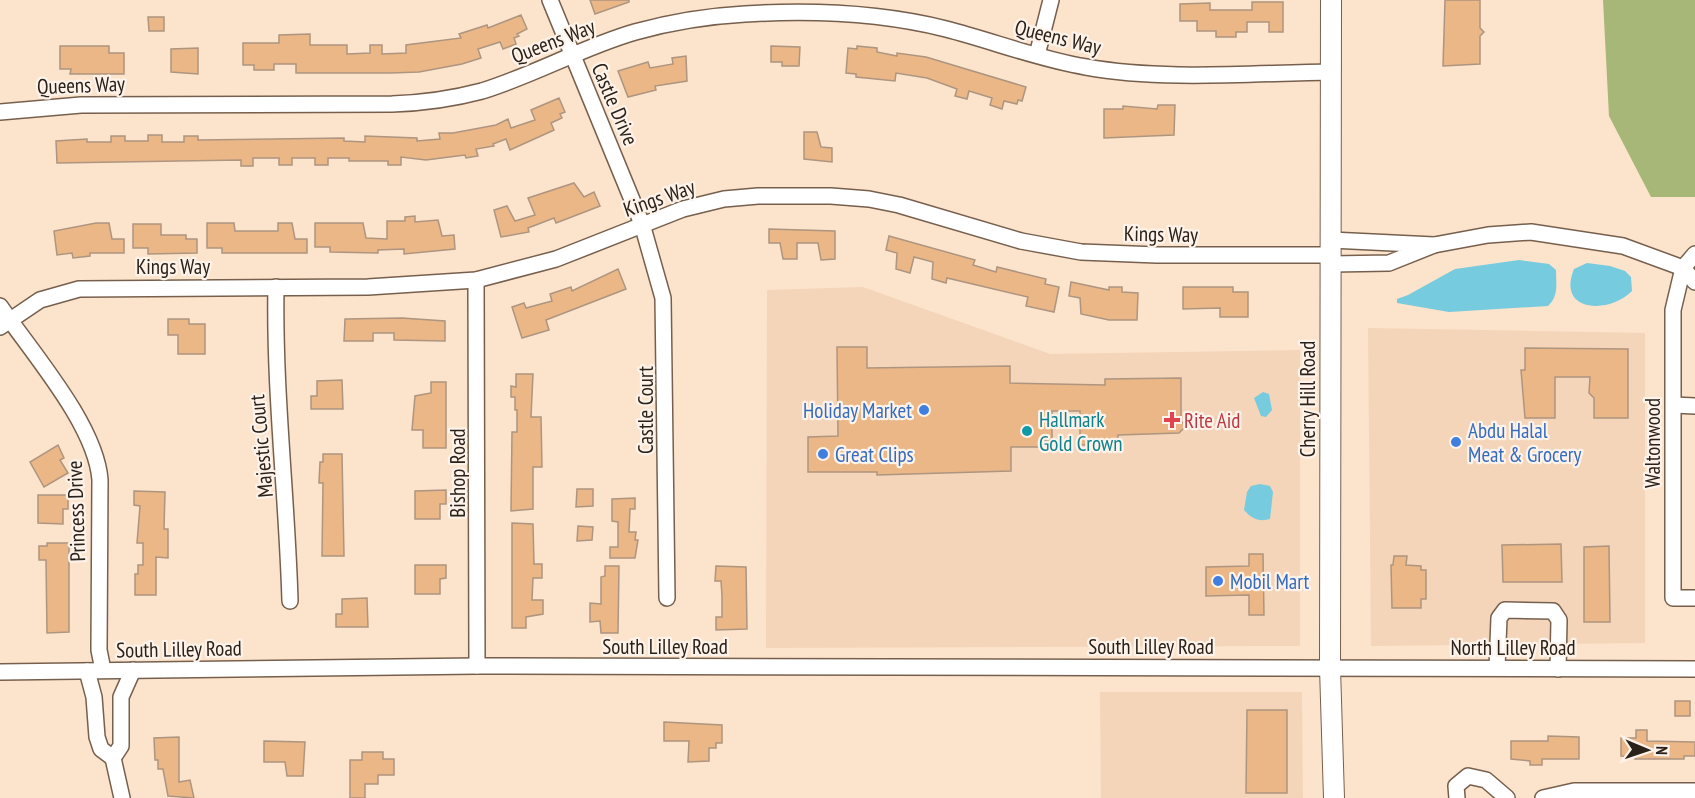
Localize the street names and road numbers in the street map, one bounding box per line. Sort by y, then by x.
street label: Queens Way [507,13,599,69]
street label: Queens Way [1012,13,1104,61]
street label: Castle Drive [586,59,644,149]
street label: Queens Way [37,70,126,100]
street label: Kings Way [620,173,699,223]
street label: Kings Way [1124,220,1198,248]
street label: Kings Way [136,253,210,280]
street label: Cherry Hill Road [1294,341,1321,457]
street label: Castle Court [632,366,659,454]
street label: Majestic Court [243,393,279,499]
street label: Waltonwood [1639,398,1666,488]
street label: Bishop Road [444,428,471,518]
street label: Princess Drive [61,460,91,562]
street label: South Lilley Road [602,633,728,660]
street label: South Lilley Road [1088,633,1214,660]
street label: South Lilley Road [116,634,242,664]
street label: North Lilley Road [1450,634,1576,661]

